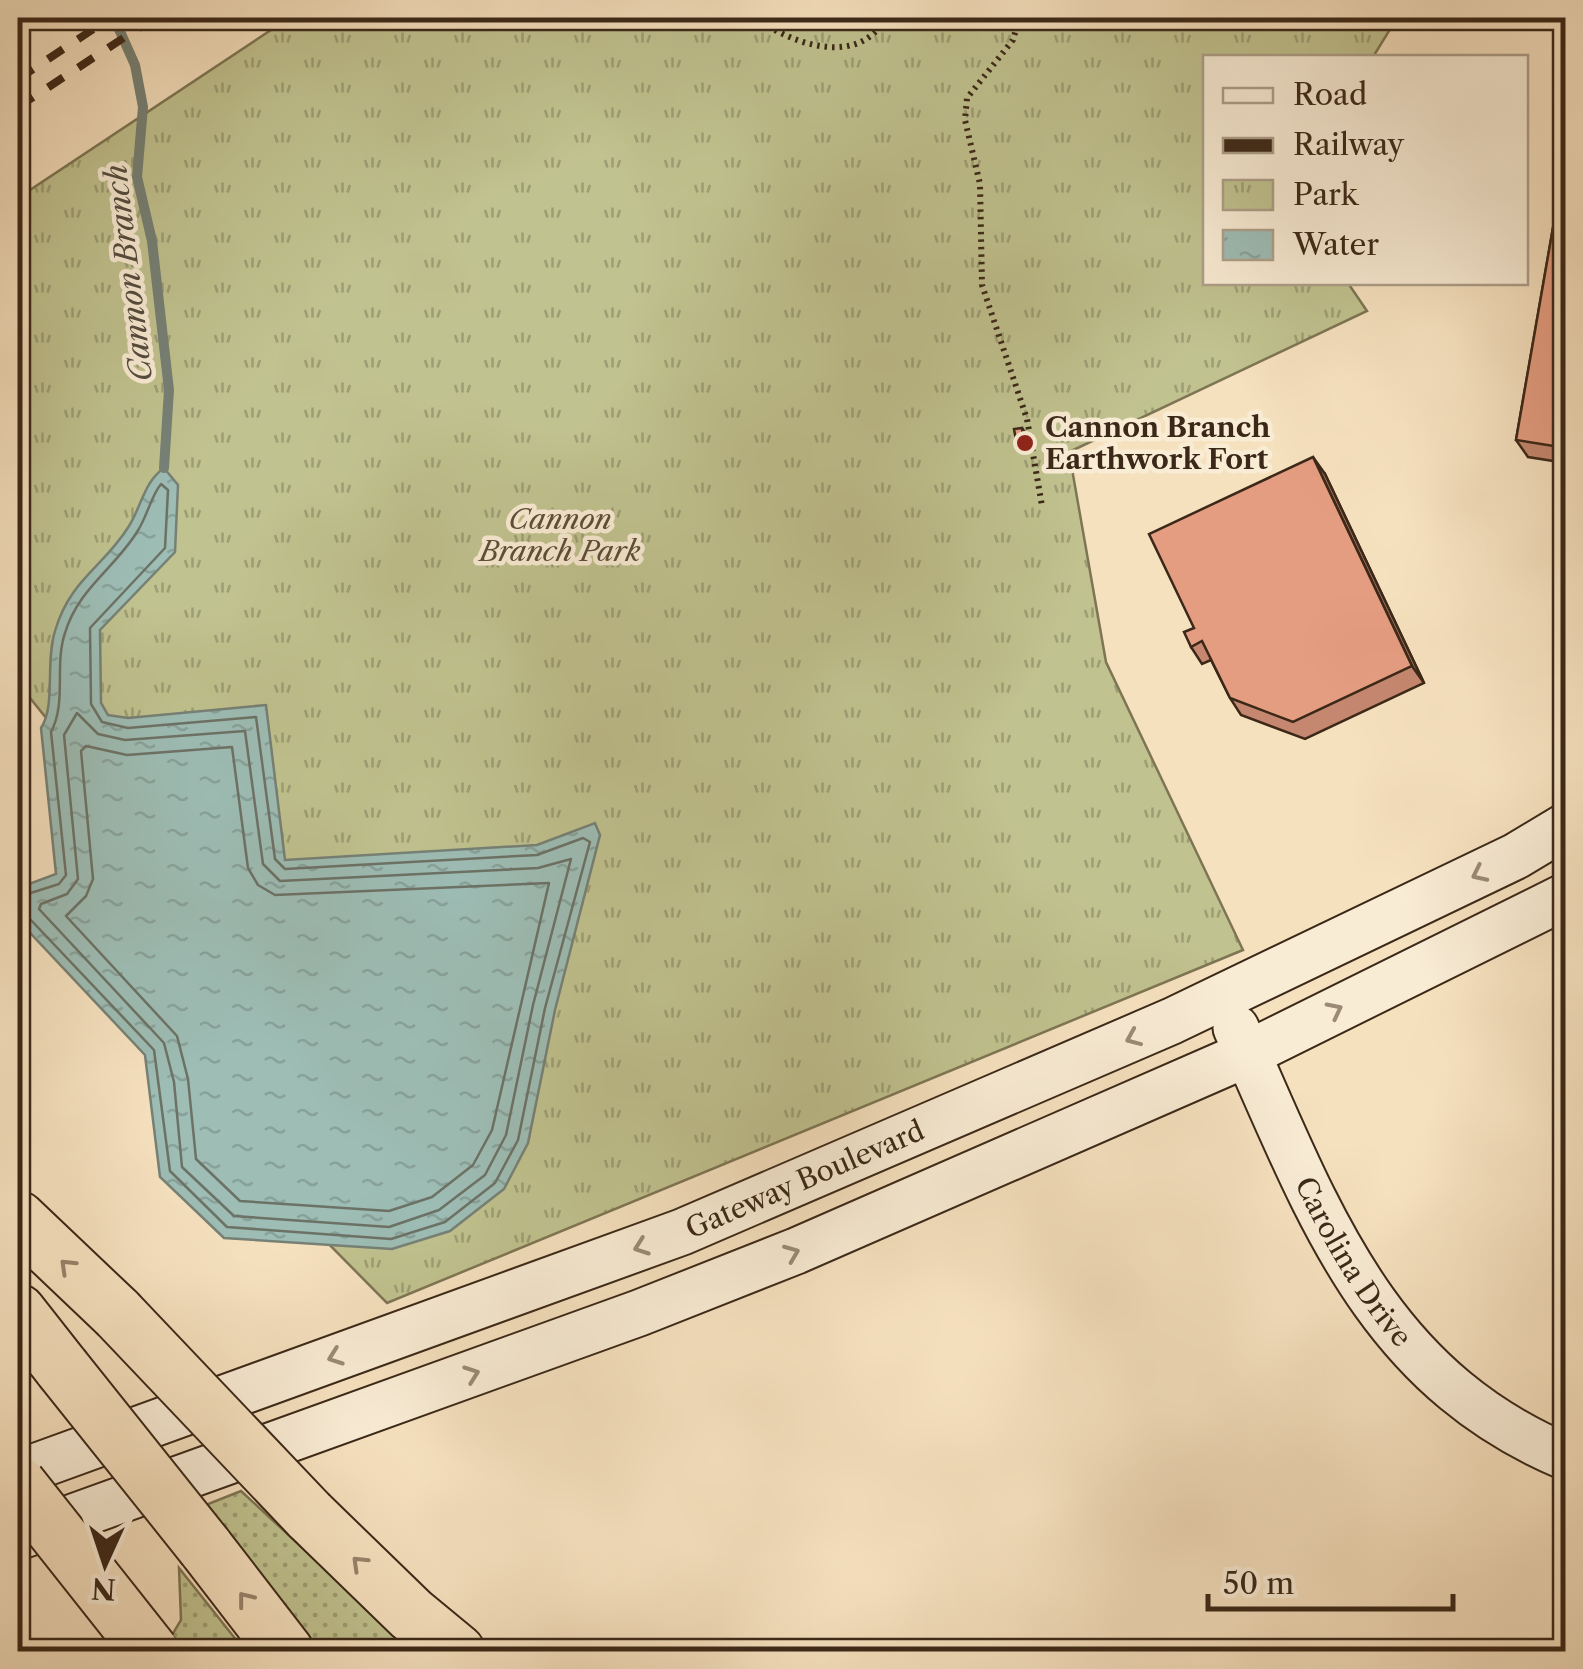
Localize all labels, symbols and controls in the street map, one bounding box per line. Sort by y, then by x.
legend [1203,55,1528,285]
text: Road [1293,76,1367,113]
text: Railway [1293,126,1405,163]
water label: Cannon Branch [97,162,160,384]
text: Park [1293,176,1360,213]
text: Water [1292,226,1379,263]
place label: Cannon Branch Earthwork Fort [1045,410,1270,476]
marker: Cannon Branch Earthwork Fort [1014,432,1036,454]
park label: Cannon Branch Park [477,502,641,568]
one-way arrow [1471,861,1489,881]
one-way arrow [1324,1003,1342,1023]
one-way arrow [1125,1026,1143,1046]
street label: Gateway Boulevard [680,1113,929,1245]
street label: Carolina Drive [1288,1171,1419,1354]
one-way arrow [633,1235,650,1256]
one-way arrow [783,1244,800,1264]
one-way arrow [60,1260,79,1278]
one-way arrow [327,1345,344,1366]
one-way arrow [462,1365,479,1386]
north arrow [55,1514,155,1614]
scale bar [1208,1549,1453,1611]
one-way arrow [352,1557,370,1575]
text: 50 m [1223,1565,1294,1602]
text: N [91,1571,117,1607]
one-way arrow [240,1593,257,1611]

